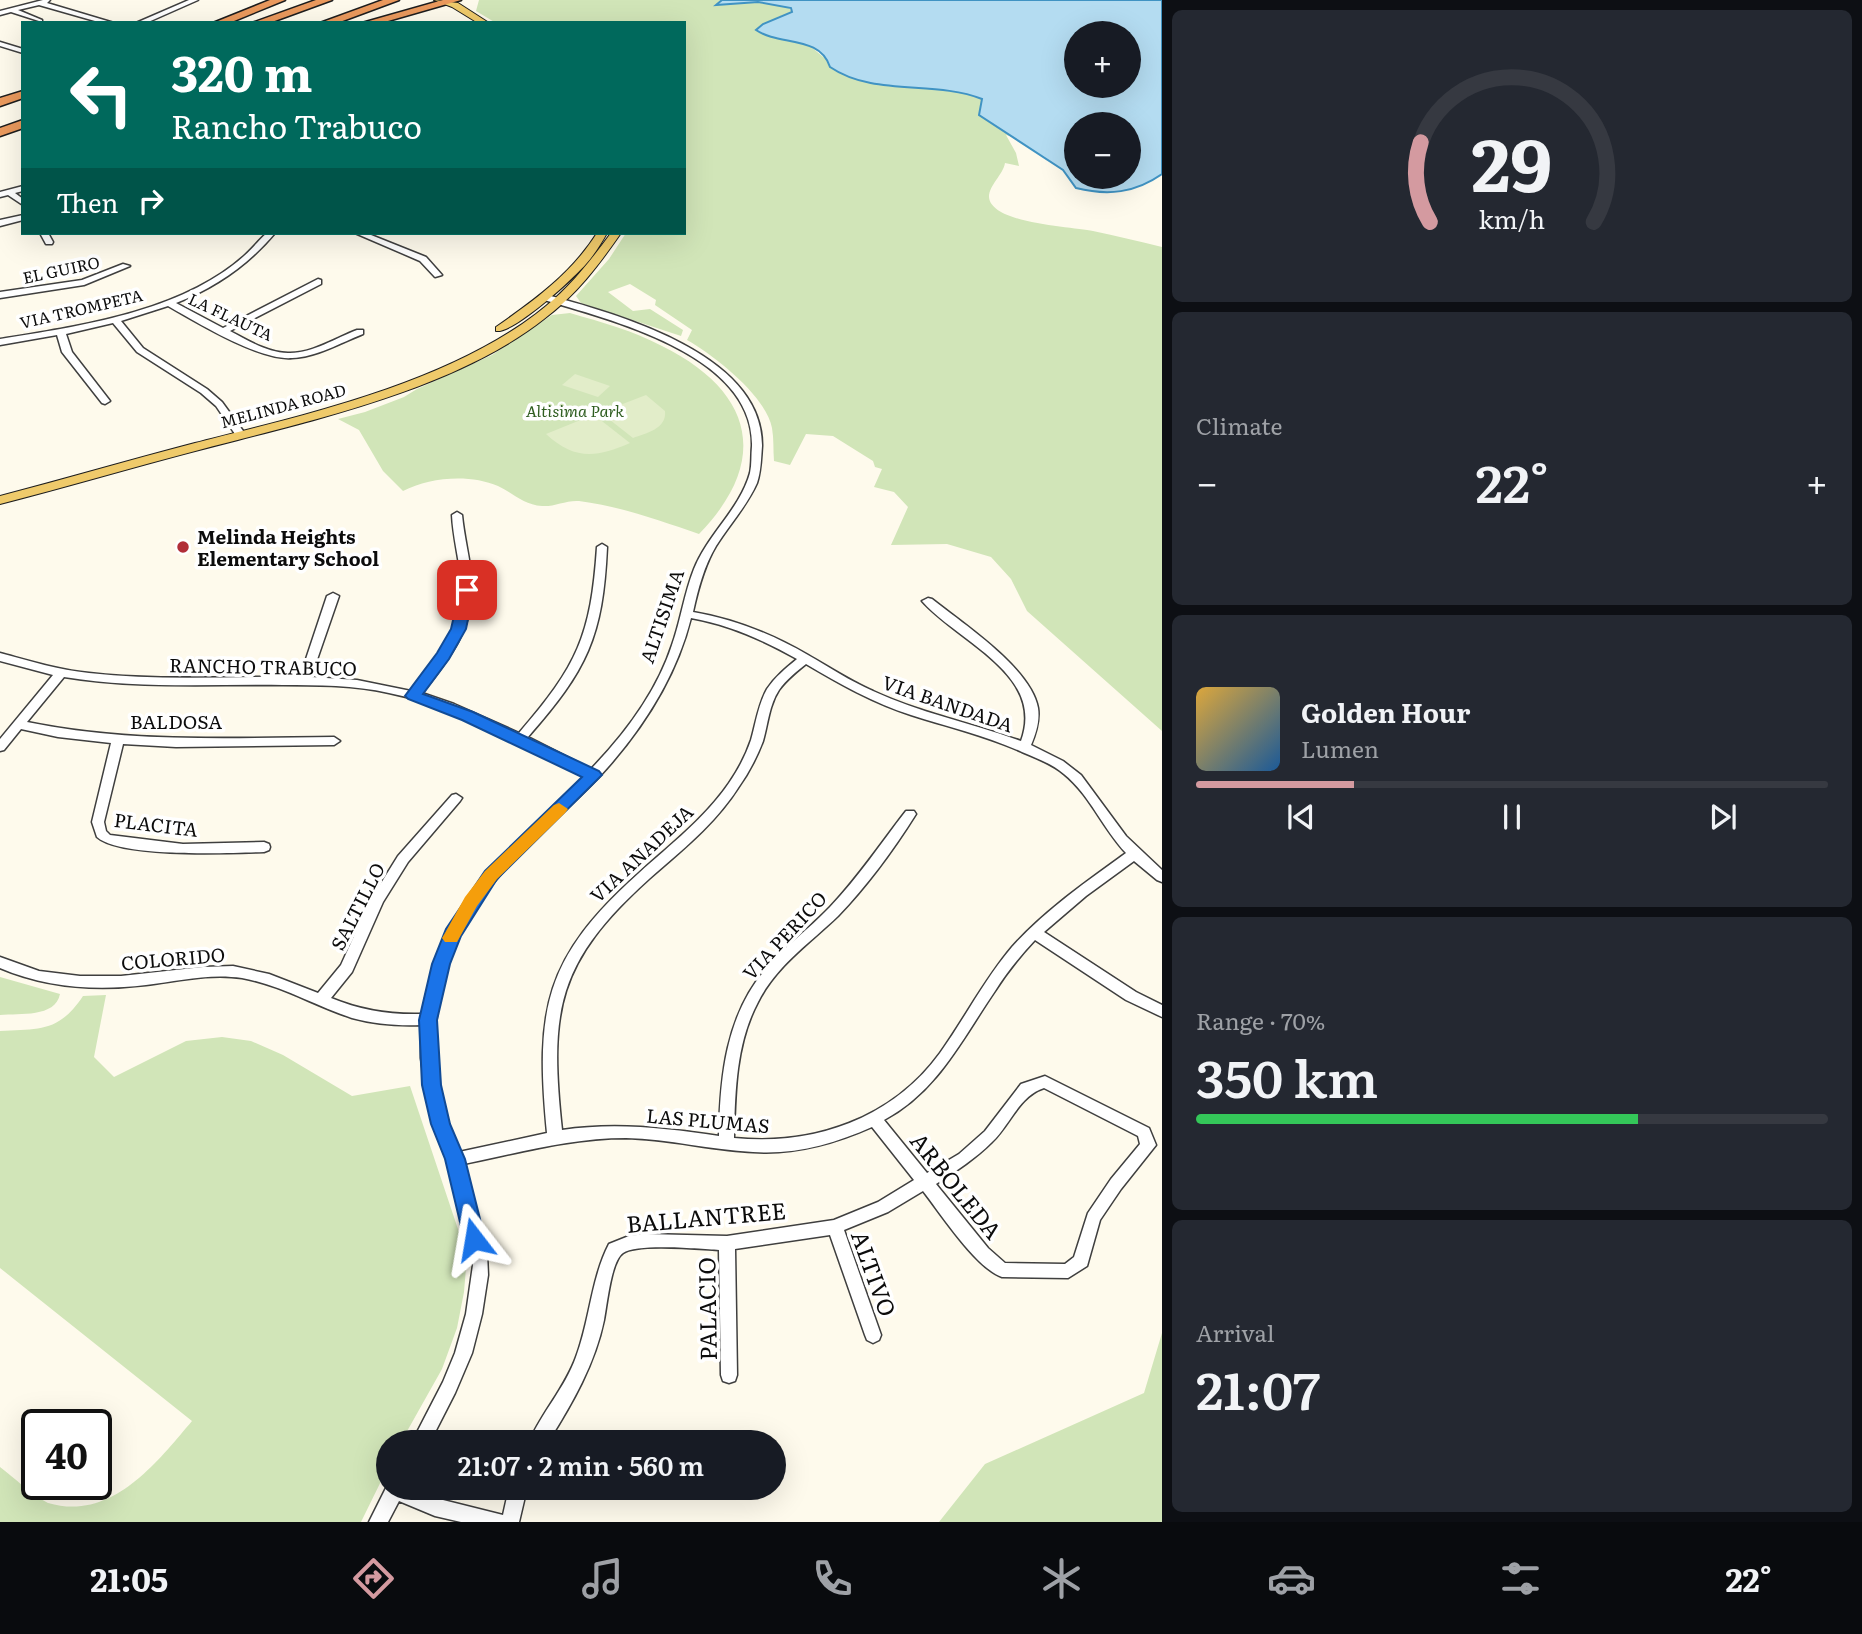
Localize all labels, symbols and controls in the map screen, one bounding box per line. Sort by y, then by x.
map controls [1064,21,1141,189]
button: + [1064,21,1141,98]
text: 320 m [171,34,313,107]
icon: left [56,49,147,140]
text: Rancho Trabuco [171,101,422,149]
text: 29 [1471,107,1553,215]
button: − [1064,112,1141,189]
text: Then [56,182,118,221]
icon: right [132,182,170,220]
text: km/h [1479,200,1545,237]
street label: EL GUIRO [20,249,102,289]
street label: VIA TROMPETA [17,282,145,334]
street label: LA FLAUTA [185,286,277,346]
street label: MELINDA ROAD [218,377,348,433]
park label: Altisima Park [526,398,624,422]
text: Climate [1196,408,1282,442]
text: 22° [1475,442,1549,519]
text: − [1196,452,1218,509]
text: + [1806,452,1828,509]
place label: Melinda Heights Elementary School [197,522,379,572]
marker: Melinda Heights Elementary School [175,539,191,555]
pin [437,560,497,620]
street label: ALTISIMA [632,565,690,667]
icon: arrive [448,571,486,609]
street label: RANCHO TRABUCO [169,650,357,682]
street label: VIA BANDADA [879,667,1017,739]
text: Golden Hour [1301,692,1470,731]
street label: BALDOSA [130,707,222,735]
text: Lumen [1301,731,1379,765]
street label: VIA ANADEJA [583,798,699,908]
icon: previous [1282,798,1320,836]
icon: pause [1493,798,1531,836]
icon: next [1704,798,1742,836]
street label: PLACITA [112,805,200,843]
street label: SALTILLO [323,857,391,955]
street label: VIA PERICO [735,884,833,986]
street label: COLORIDO [120,940,226,976]
text: Range · 70% [1196,1003,1325,1037]
text: 350 km [1196,1037,1378,1114]
street label: LAS PLUMAS [645,1101,771,1139]
street label: ARBOLEDA [903,1124,1011,1246]
street label: BALLANTREE [625,1192,787,1240]
position arrow [437,1202,511,1276]
street label: ALTIVO [844,1225,906,1321]
street label: PALACIO [688,1257,724,1361]
text: Arrival [1196,1315,1275,1349]
text: 21:07 [1196,1349,1320,1426]
speed limit sign: 40 [21,1409,112,1500]
text: 21:07 · 2 min · 560 m [458,1445,704,1484]
text: 21:05 [90,1554,168,1602]
icon: directions [349,1554,398,1603]
icon: music [578,1554,627,1603]
icon: phone [808,1554,857,1603]
icon: climate [1037,1554,1086,1603]
icon: car [1267,1554,1316,1603]
icon: filters [1496,1554,1545,1603]
text: 22° [1725,1554,1772,1602]

